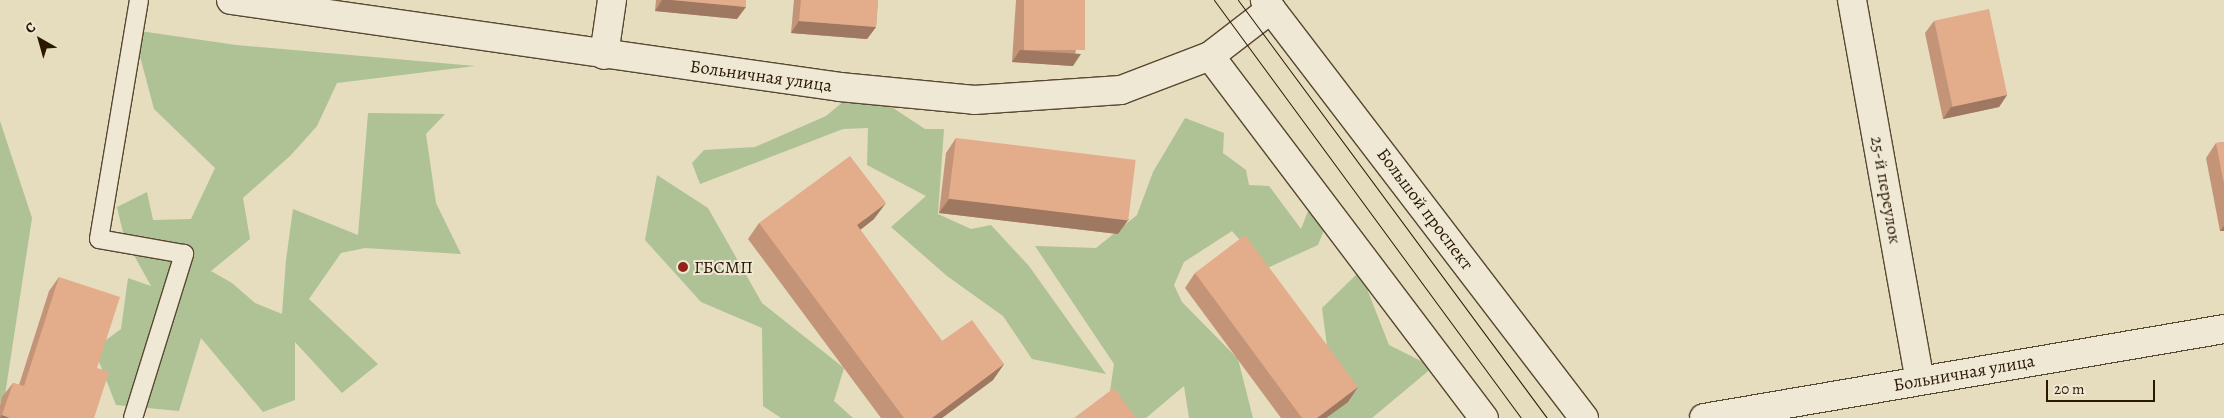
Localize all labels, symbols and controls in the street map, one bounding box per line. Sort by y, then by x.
north arrow [15,15,65,65]
text: С [21,18,40,38]
street label: Больничная улица [689,55,833,97]
street label: 25-й переулок [1866,135,1906,245]
street label: Большой проспект [1372,144,1478,274]
place label: ГБСМП [694,256,753,278]
marker: ГБСМП [676,260,690,274]
street label: Больничная улица [1892,350,2036,396]
scale bar [2049,370,2158,402]
text: 20 m [2054,379,2085,399]

